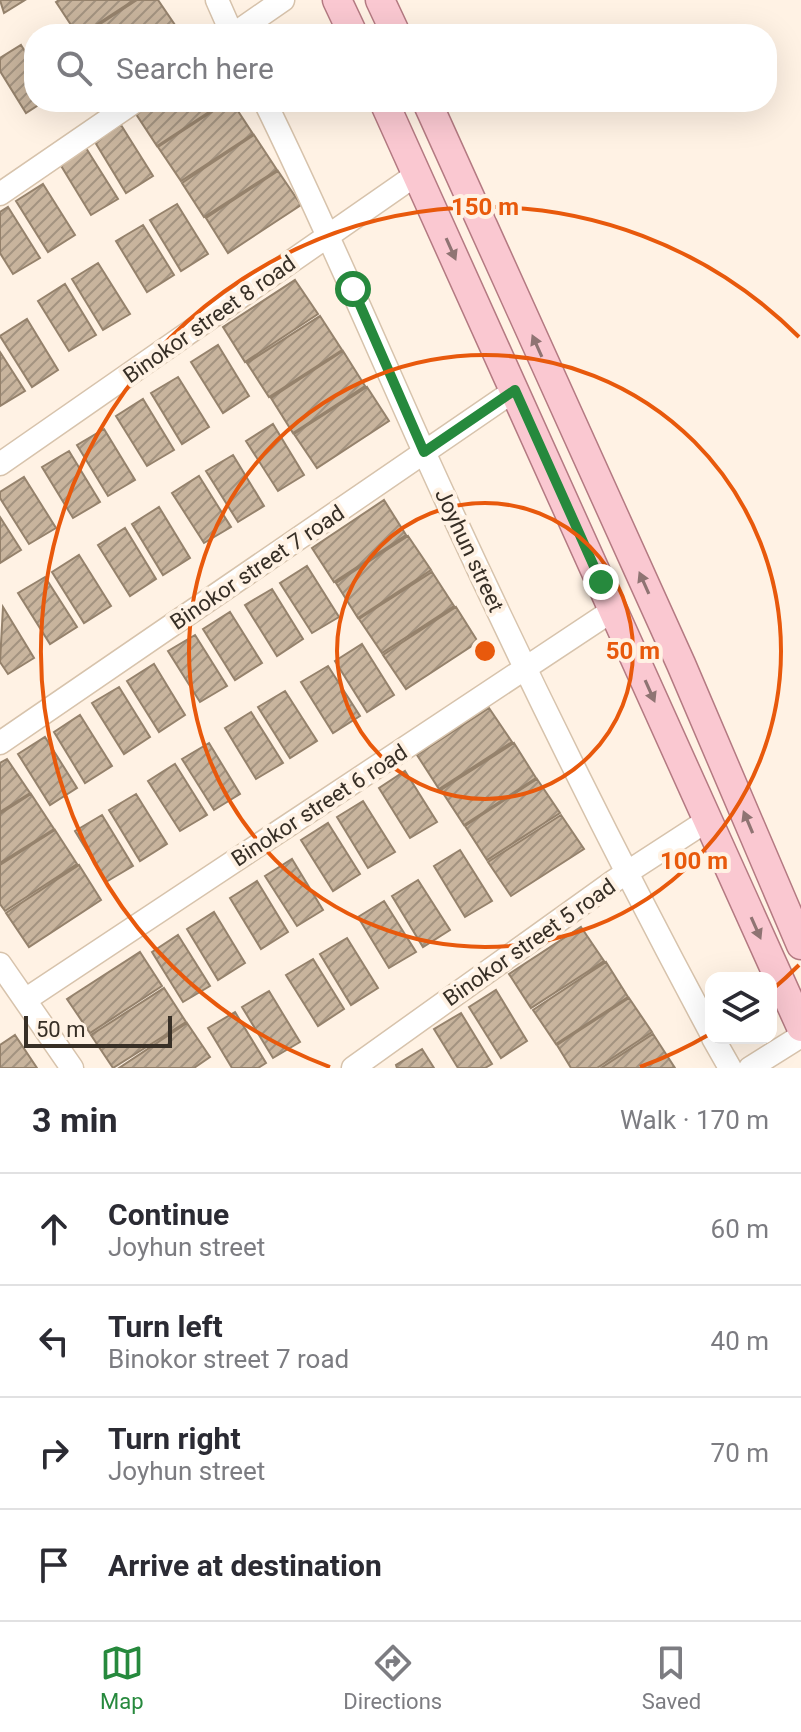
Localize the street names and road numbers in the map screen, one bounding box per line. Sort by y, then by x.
street label: Binokor street 8 road [119,251,300,388]
street label: Joyhun street [430,485,509,616]
street label: Binokor street 7 road [166,500,349,635]
street label: Binokor street 6 road [227,739,412,871]
street label: Binokor street 5 road [439,874,620,1011]

